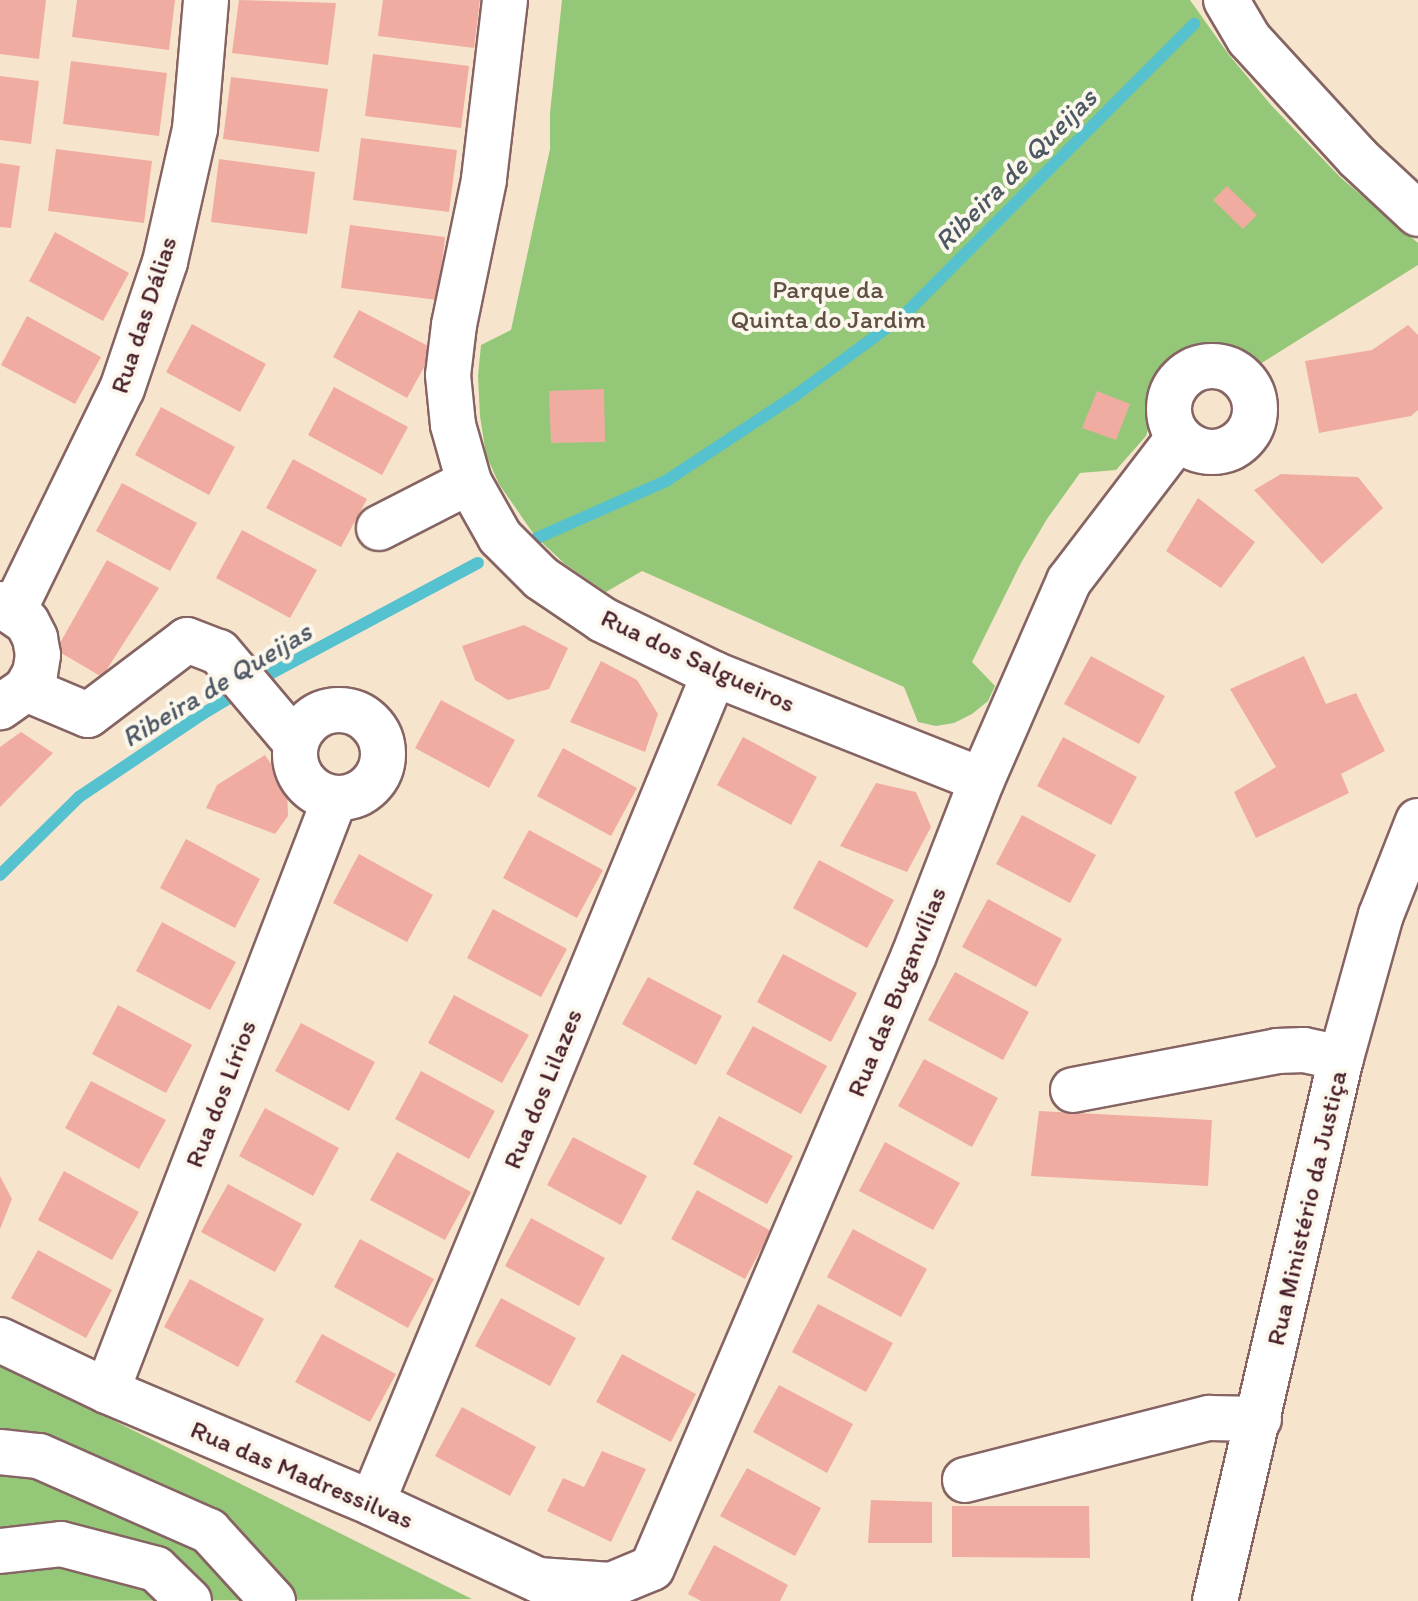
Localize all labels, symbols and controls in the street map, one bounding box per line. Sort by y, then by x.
water label: Ribeira de Queijas [927,81,1103,257]
street label: Rua das Dálias [104,233,184,397]
park label: Parque da Quinta do Jardim [730,274,926,336]
street label: Rua dos Salgueiros [596,602,800,720]
water label: Ribeira de Queijas [115,614,317,754]
street label: Rua das Buganvílias [841,883,953,1101]
street label: Rua dos Lilazes [497,1004,589,1174]
street label: Rua dos Lírios [179,1016,263,1172]
street label: Rua Ministério da Justiça [1260,1067,1354,1349]
street label: Rua das Madressilvas [186,1414,418,1536]

